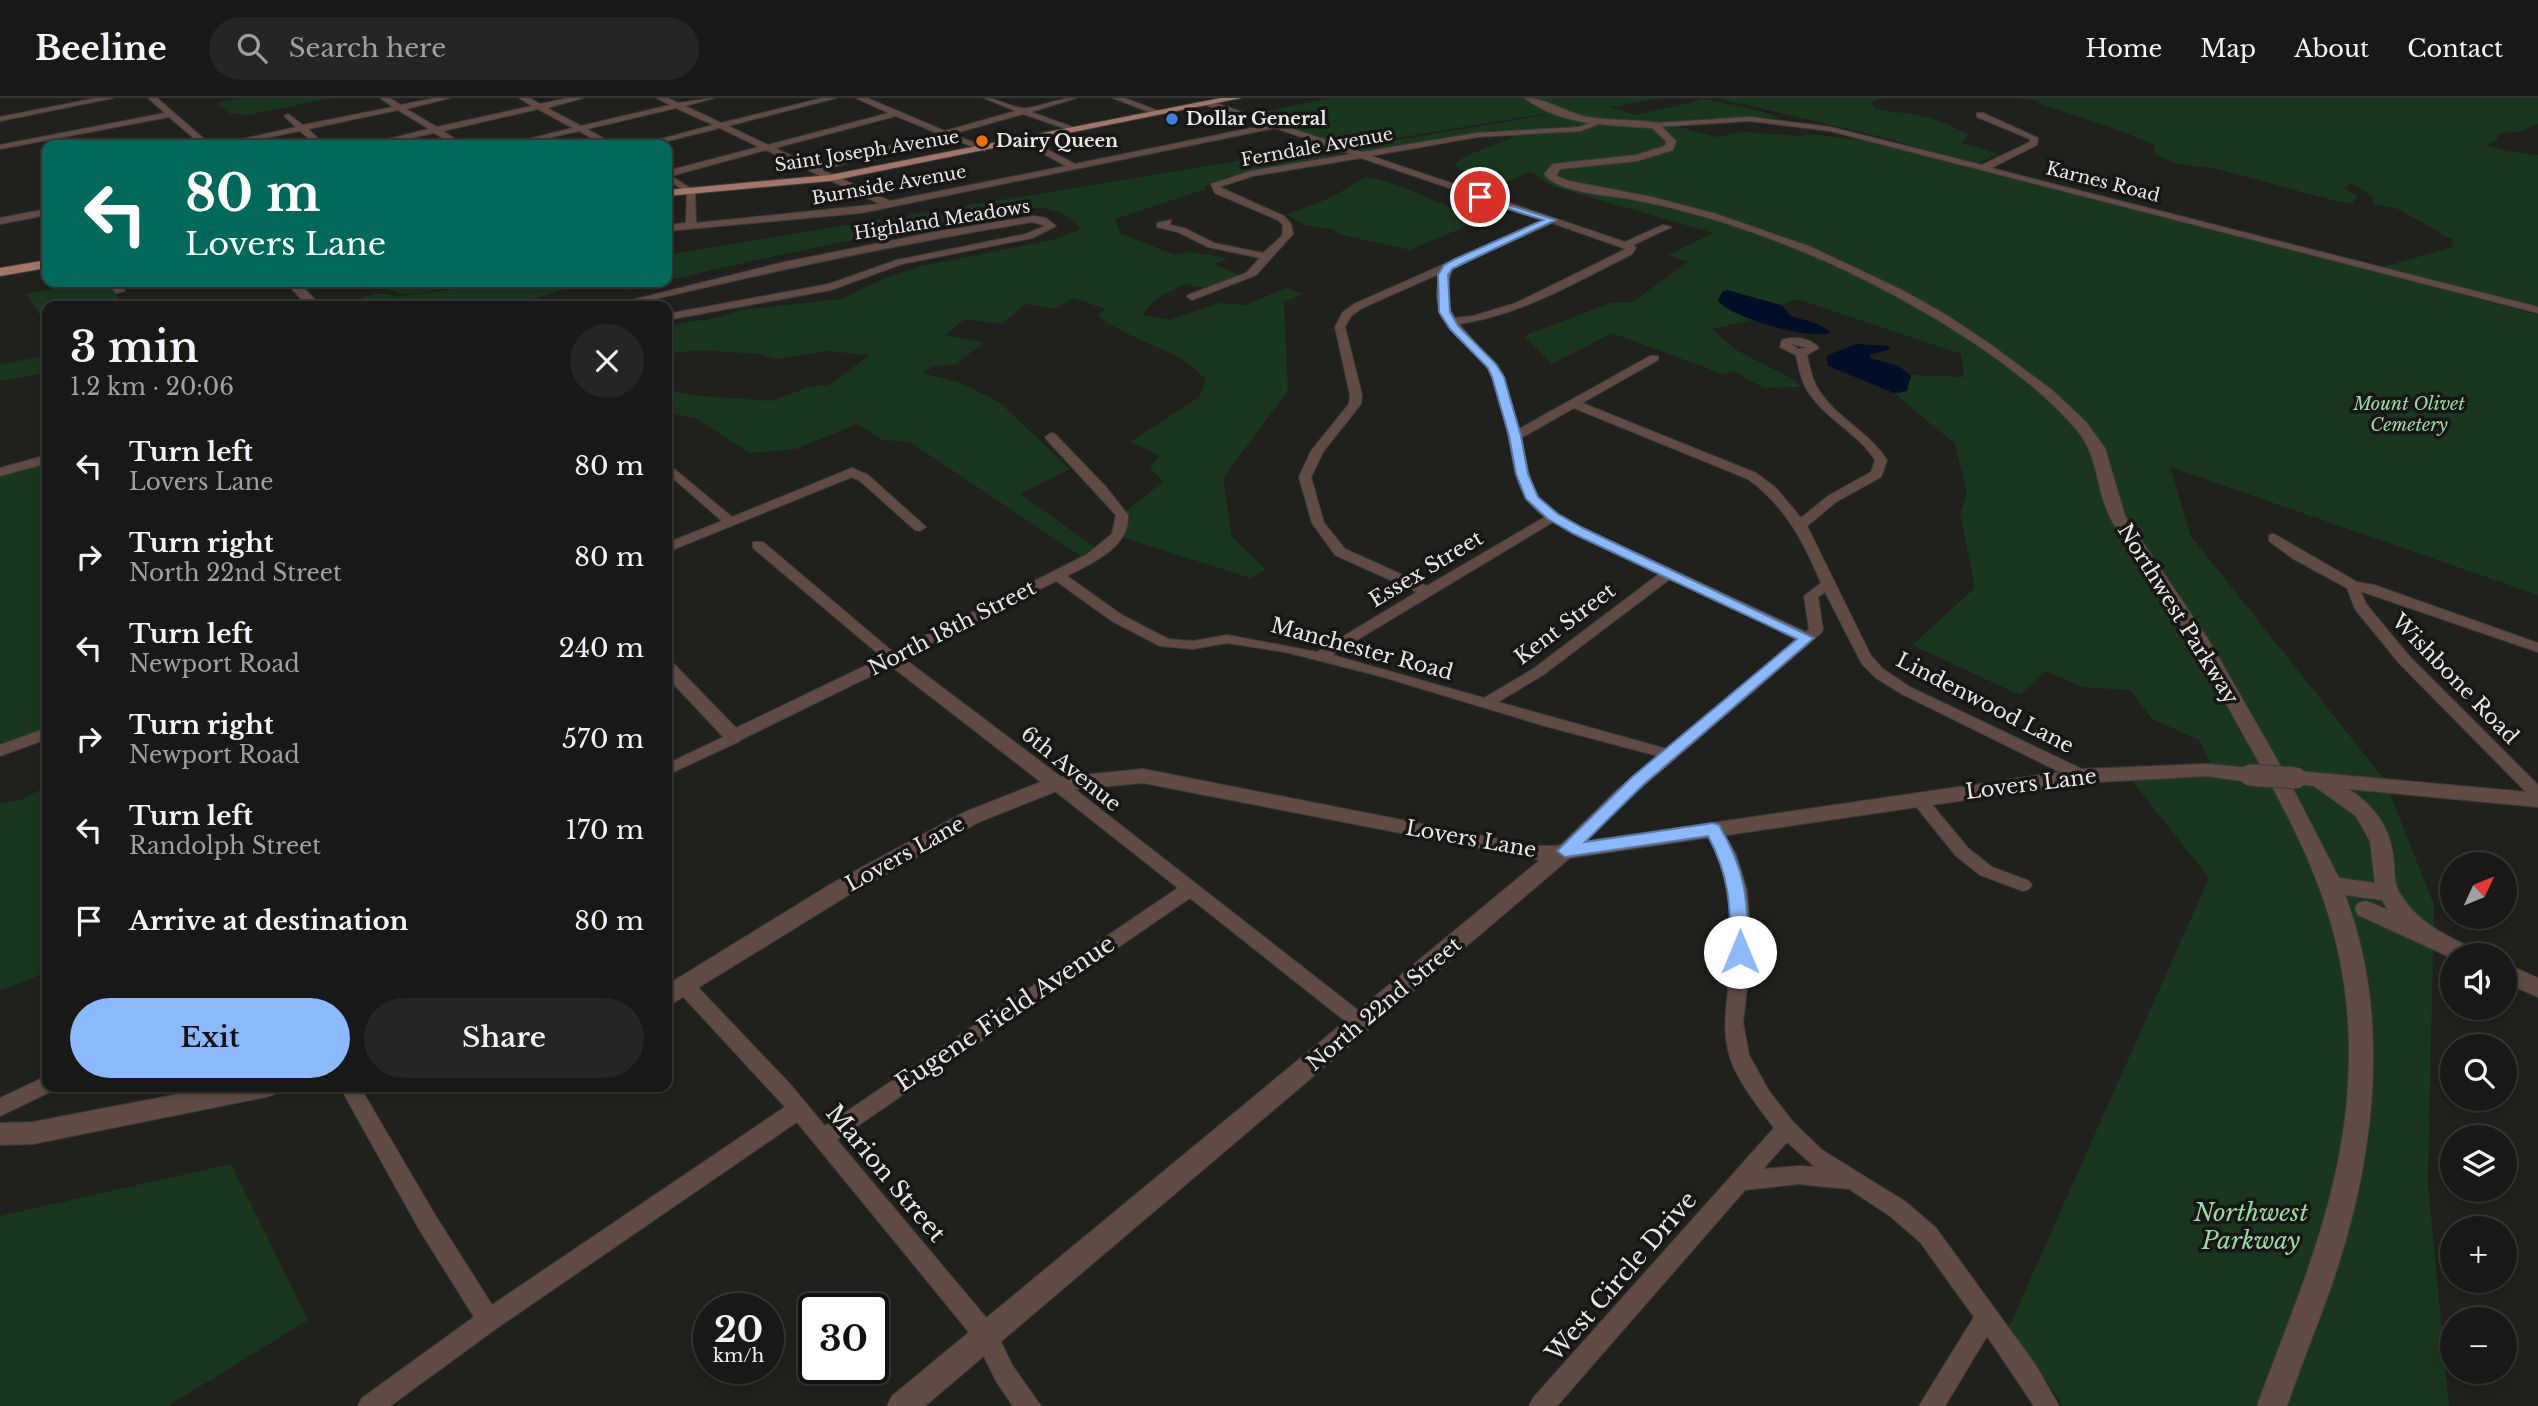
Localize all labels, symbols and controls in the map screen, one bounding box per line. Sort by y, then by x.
search box [209,17,699,80]
text: Beeline [35,28,167,69]
icon: search [233,29,271,67]
text: Search here [289,32,446,64]
text: Home [2086,34,2162,63]
text: Map [2200,34,2256,63]
text: About [2294,34,2369,63]
text: Contact [2407,34,2503,63]
place label: Dollar General [1186,108,1327,130]
marker: Dollar General [1164,111,1180,127]
street label: Ferndale Avenue [1239,123,1395,171]
street label: Saint Joseph Avenue [773,126,961,176]
place label: Dairy Queen [996,130,1118,152]
marker: Dairy Queen [974,133,990,149]
street label: Karnes Road [2044,157,2162,207]
street label: Burnside Avenue [810,161,968,209]
text: 80 m [185,163,320,224]
pin [1450,167,1510,227]
icon: left [70,168,161,259]
icon: arrive [1461,178,1499,216]
street label: Highland Meadows [852,195,1032,245]
text: Lovers Lane [185,224,386,264]
text: 3 min [70,321,199,373]
button: close [570,324,644,398]
text: 1.2 km · 20:06 [70,373,234,401]
park label: Mount Olivet Cemetery [2352,393,2465,436]
text: Turn left [129,436,253,468]
icon: left [70,447,108,485]
text: 80 m [574,450,644,482]
text: Lovers Lane [129,468,274,496]
street label: Northwest Parkway [2112,519,2244,710]
street label: Essex Street [1364,525,1488,613]
text: Turn right [129,527,274,559]
icon: right [70,538,108,576]
text: 80 m [574,541,644,573]
text: North 22nd Street [129,559,342,587]
street label: North 18th Street [864,575,1040,681]
street label: Kent Street [1509,578,1621,670]
street label: Wishbone Road [2385,608,2524,750]
street label: Manchester Road [1268,612,1456,686]
text: Turn left [129,618,253,650]
icon: left [70,629,108,667]
text: 240 m [559,632,644,664]
street label: Lindenwood Lane [1892,647,2078,759]
text: Newport Road [129,650,300,678]
text: Turn right [129,709,274,741]
icon: right [70,720,108,758]
street label: 6th Avenue [1016,721,1126,817]
text: 570 m [562,723,644,755]
text: Newport Road [129,741,300,769]
street label: Lovers Lane [1964,763,2098,805]
text: Turn left [129,800,253,832]
icon: left [70,811,108,849]
street label: Lovers Lane [841,811,969,897]
text: 170 m [565,814,644,846]
street label: Lovers Lane [1404,815,1538,863]
text: Randolph Street [129,832,321,860]
north arrow [2440,852,2516,929]
map controls [2440,852,2517,1384]
icon: arrive [70,902,108,940]
text: Arrive at destination [129,905,409,937]
text: 80 m [574,905,644,937]
position arrow [1703,915,1777,989]
street label: Eugene Field Avenue [890,929,1120,1097]
street label: North 22nd Street [1301,932,1467,1076]
button: sound [2440,943,2517,1020]
button: Exit [70,998,350,1078]
button: Share [364,998,644,1078]
button: search [2440,1034,2517,1111]
street label: Marion Street [820,1098,952,1248]
button: layers [2440,1125,2517,1202]
street label: West Circle Drive [1539,1185,1703,1368]
park label: Northwest Parkway [2193,1198,2308,1255]
button: + [2440,1216,2517,1293]
speed limit sign: 30 [798,1293,889,1384]
button: − [2440,1307,2517,1384]
text: 20 [714,1308,763,1351]
text: km/h [713,1345,764,1367]

